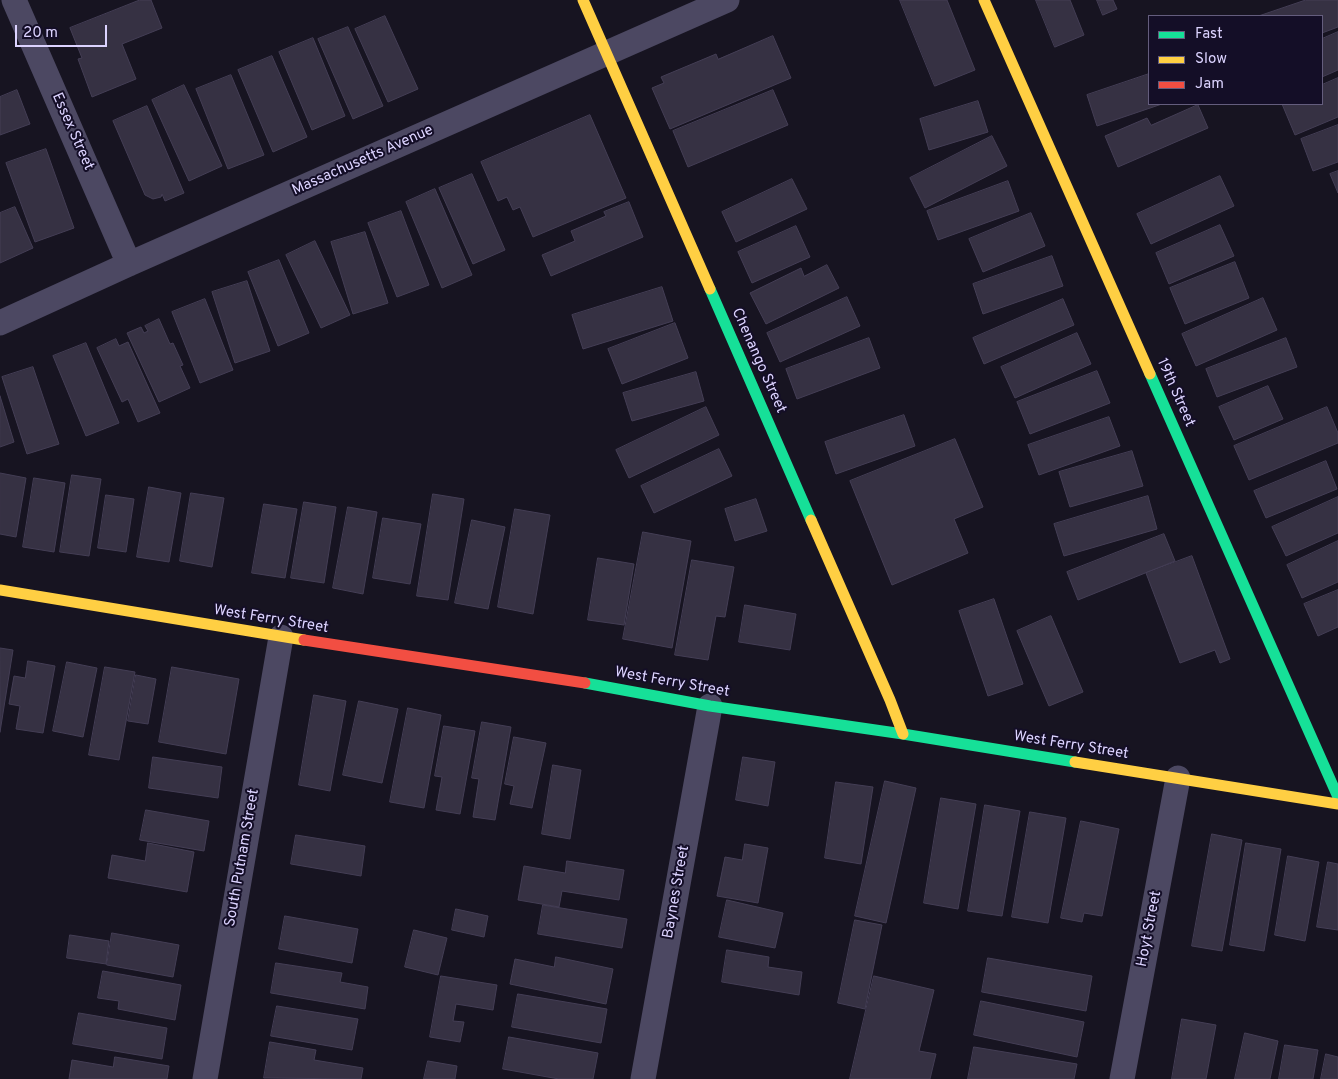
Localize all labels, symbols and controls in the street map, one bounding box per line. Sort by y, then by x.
scale bar [18,15,110,47]
legend [1148,15,1323,105]
text: 20 m [23,24,58,43]
text: Fast [1195,25,1223,44]
text: Slow [1195,50,1227,69]
text: Jam [1195,75,1224,94]
street label: Essex Street [47,91,97,173]
street label: Massachusetts Avenue [290,122,436,200]
street label: Chenango Street [727,306,789,416]
street label: 19th Street [1152,356,1198,430]
street label: West Ferry Street [212,602,330,638]
street label: West Ferry Street [613,664,731,702]
street label: West Ferry Street [1012,728,1130,764]
street label: South Putnam Street [222,788,264,928]
street label: Baynes Street [660,844,694,940]
street label: Hoyt Street [1134,889,1166,969]

